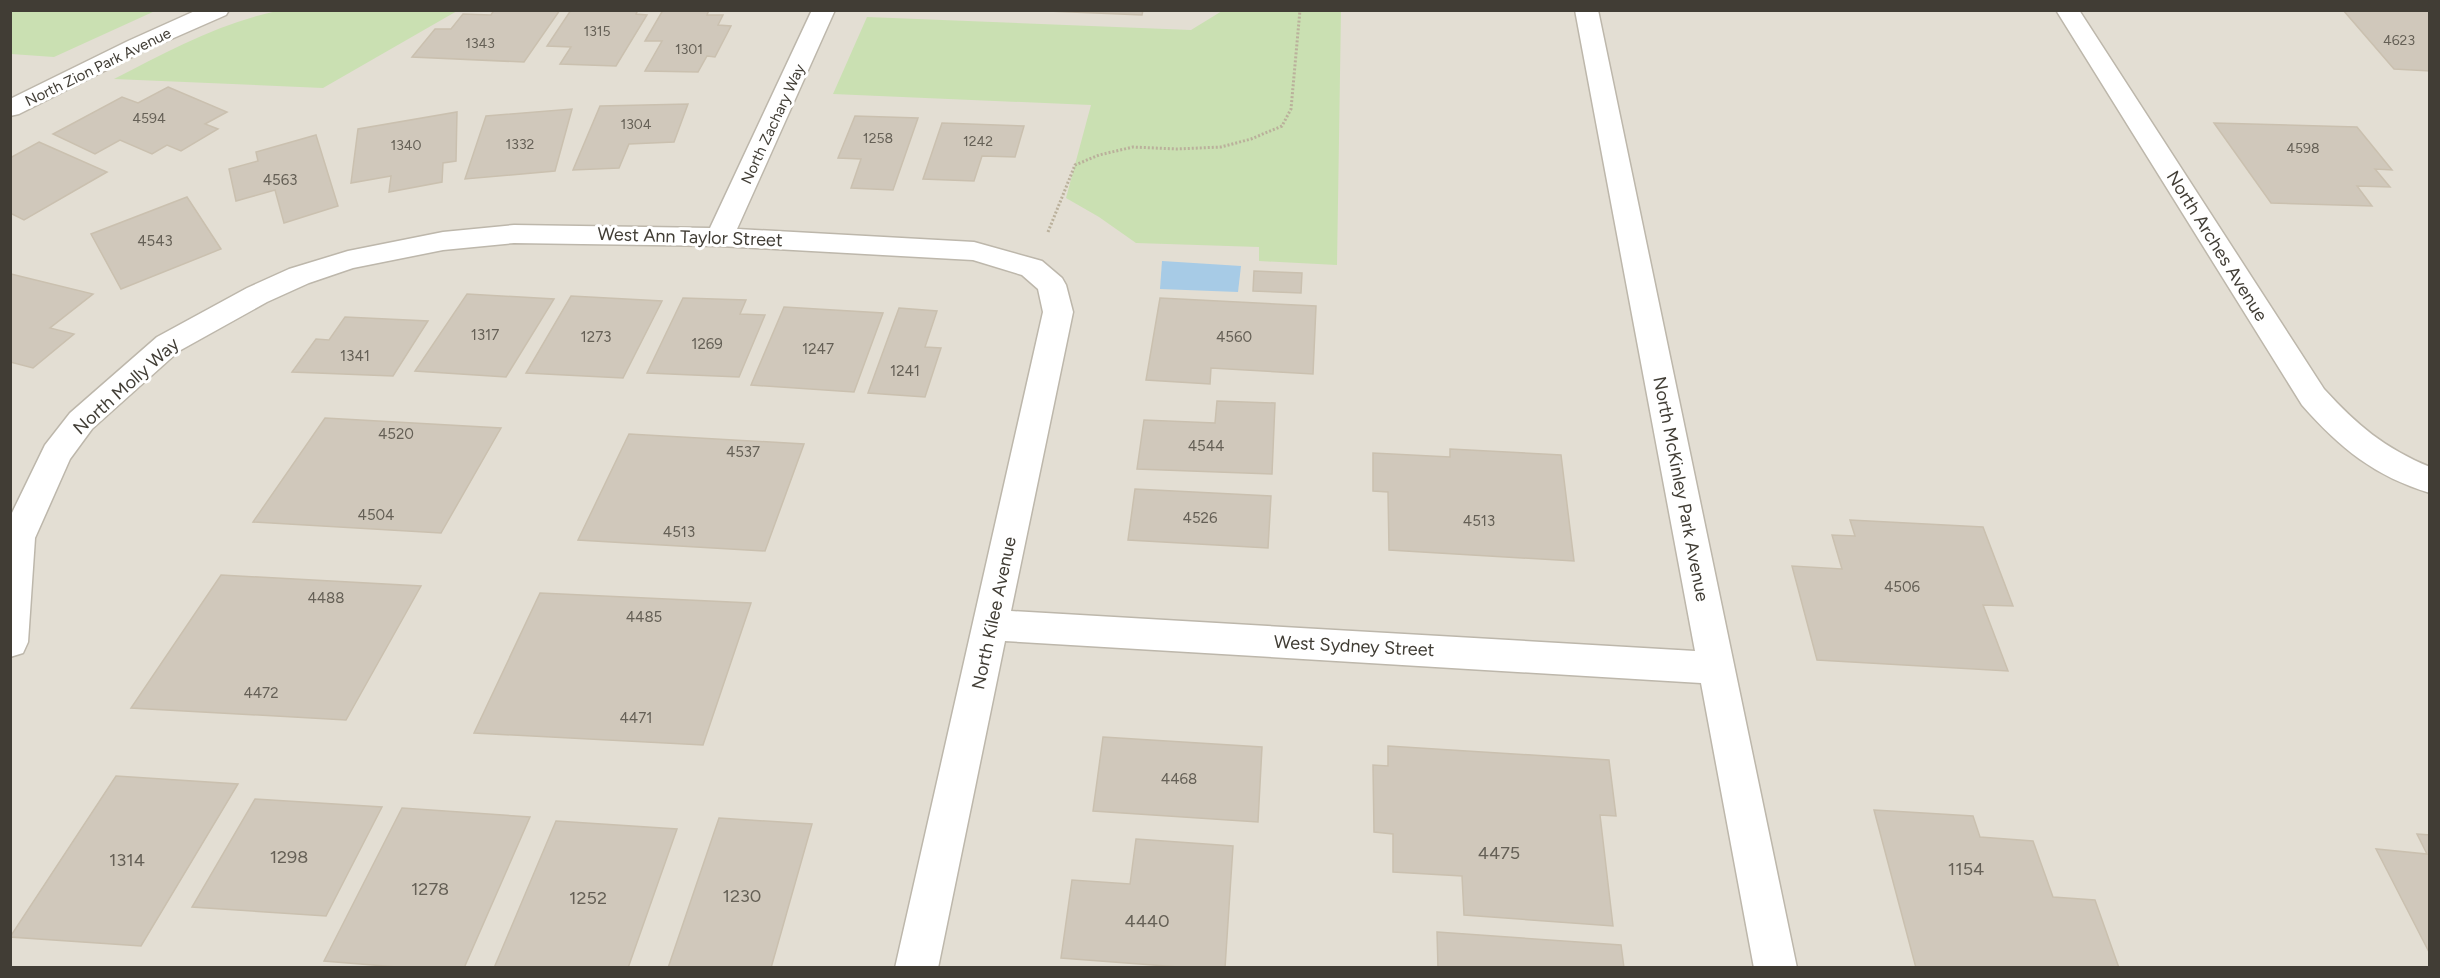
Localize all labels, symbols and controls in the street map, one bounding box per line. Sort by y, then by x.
house number: 1315 [583,23,611,40]
street label: North Zion Park Avenue [22,24,174,110]
house number: 4623 [2383,32,2415,49]
house number: 1343 [465,35,495,52]
house number: 1301 [675,41,703,58]
street label: North Zachary Way [737,61,809,187]
house number: 4594 [132,110,166,127]
house number: 1304 [620,116,652,133]
house number: 1258 [863,130,893,147]
house number: 1242 [963,133,993,150]
house number: 1332 [506,136,534,153]
house number: 1340 [390,137,422,154]
house number: 4598 [2286,140,2320,157]
street label: North Arches Avenue [2162,167,2272,325]
house number: 4563 [263,171,297,189]
street label: West Ann Taylor Street [597,223,783,251]
house number: 4543 [137,232,173,250]
house number: 1317 [471,326,499,344]
house number: 1273 [581,328,611,346]
house number: 4560 [1216,328,1252,346]
street label: North Molly Way [69,333,184,439]
house number: 1269 [691,335,723,353]
house number: 1247 [802,340,834,358]
house number: 1341 [340,347,370,365]
house number: 1241 [890,362,920,380]
street label: North McKinley Park Avenue [1648,375,1714,604]
house number: 4520 [378,425,414,443]
house number: 4544 [1188,437,1224,455]
house number: 4537 [726,443,760,461]
house number: 4504 [358,506,394,524]
house number: 4526 [1183,509,1218,527]
house number: 4513 [1463,512,1495,530]
house number: 4513 [663,523,695,541]
street label: North Kilee Avenue [967,534,1021,692]
house number: 4506 [1884,578,1921,596]
house number: 4488 [307,589,345,607]
house number: 4485 [626,608,662,626]
street label: West Sydney Street [1273,631,1435,661]
house number: 4472 [243,684,279,702]
house number: 4471 [620,709,652,727]
house number: 4468 [1161,770,1197,788]
house number: 4475 [1478,842,1520,864]
house number: 1298 [270,846,308,868]
house number: 1314 [109,849,145,871]
house number: 1154 [1948,858,1984,880]
house number: 1278 [411,878,449,900]
house number: 1230 [723,885,761,907]
house number: 1252 [569,887,607,909]
house number: 4440 [1124,910,1170,932]

